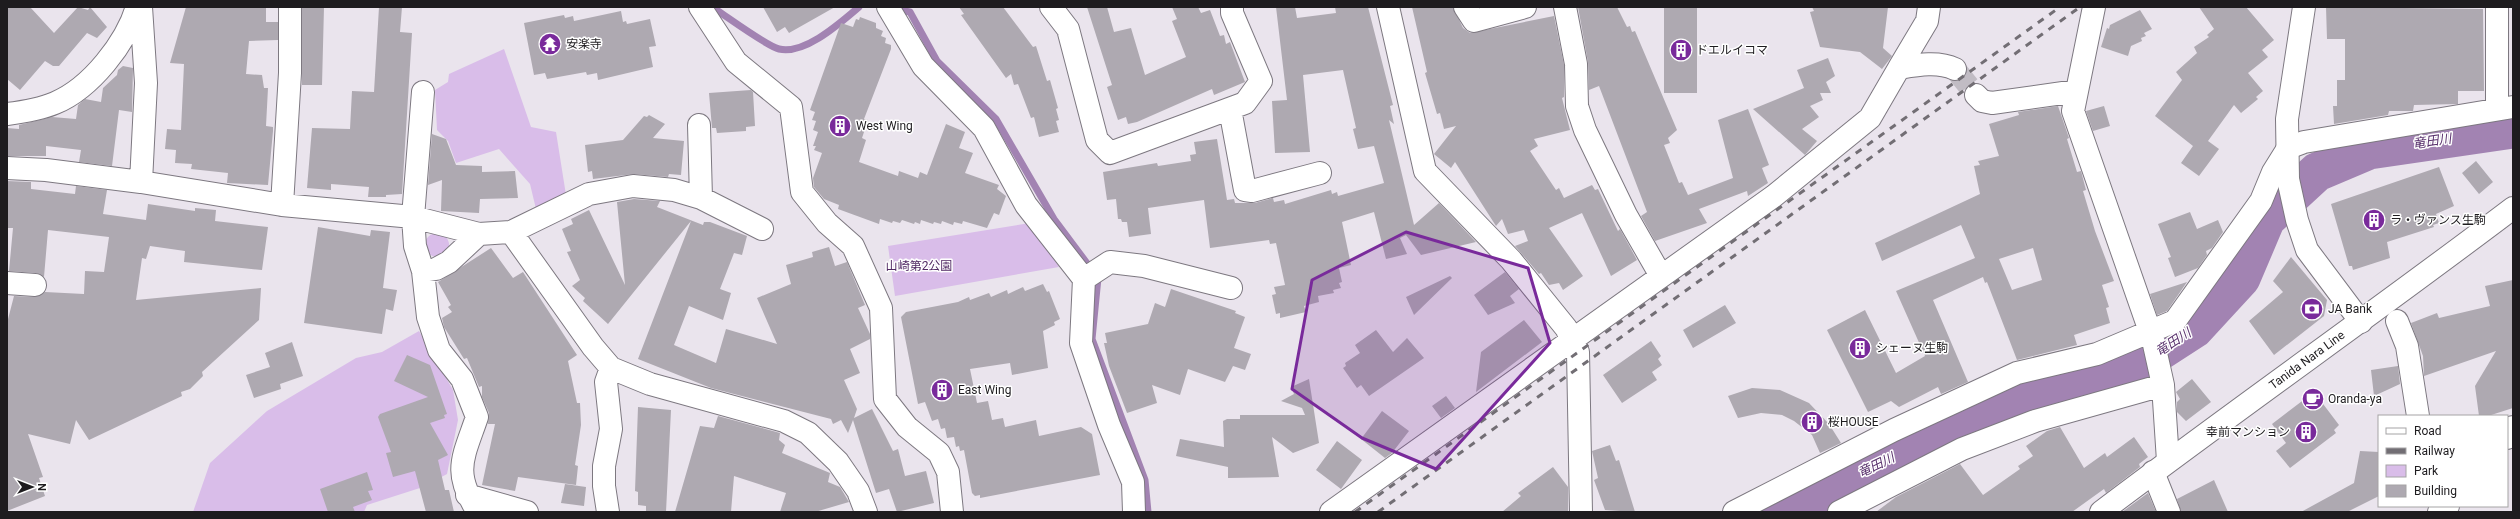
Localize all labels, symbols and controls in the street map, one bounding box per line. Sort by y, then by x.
temple icon: 安楽寺 [537,31,563,57]
place label: 安楽寺 [566,37,602,51]
building icon: ドエルイコマ [1668,37,1694,63]
place label: ドエルイコマ [1696,43,1768,57]
building icon: West Wing [827,113,853,139]
place label: West Wing [856,119,913,133]
water label: 竜田川 [2412,131,2454,151]
building icon: ラ・ヴァンス生駒 [2361,207,2387,233]
place label: ラ・ヴァンス生駒 [2390,213,2486,227]
park label: 山崎第2公園 [886,259,952,273]
bank icon: JA Bank [2299,296,2325,322]
place label: JA Bank [2328,302,2373,316]
water label: 竜田川 [2153,324,2195,359]
street label: Tanida Nara Line [2267,328,2347,392]
building icon: シェーヌ生駒 [1847,335,1873,361]
place label: シェーヌ生駒 [1876,341,1948,355]
building icon: East Wing [929,377,955,403]
place label: East Wing [958,383,1011,397]
cafe icon: Oranda-ya [2300,386,2326,412]
place label: Oranda-ya [2328,392,2382,406]
building icon: 桜HOUSE [1799,409,1825,435]
place label: 桜HOUSE [1828,415,1879,429]
legend [2378,415,2508,507]
building icon: 幸前マンション [2293,419,2319,445]
text: Road [2414,424,2442,438]
place label: 幸前マンション [2206,425,2290,439]
text: Railway [2414,444,2455,458]
water label: 竜田川 [1855,449,1899,480]
text: Park [2414,464,2439,478]
north arrow [12,467,52,507]
text: N [35,483,48,491]
text: Building [2414,484,2457,498]

